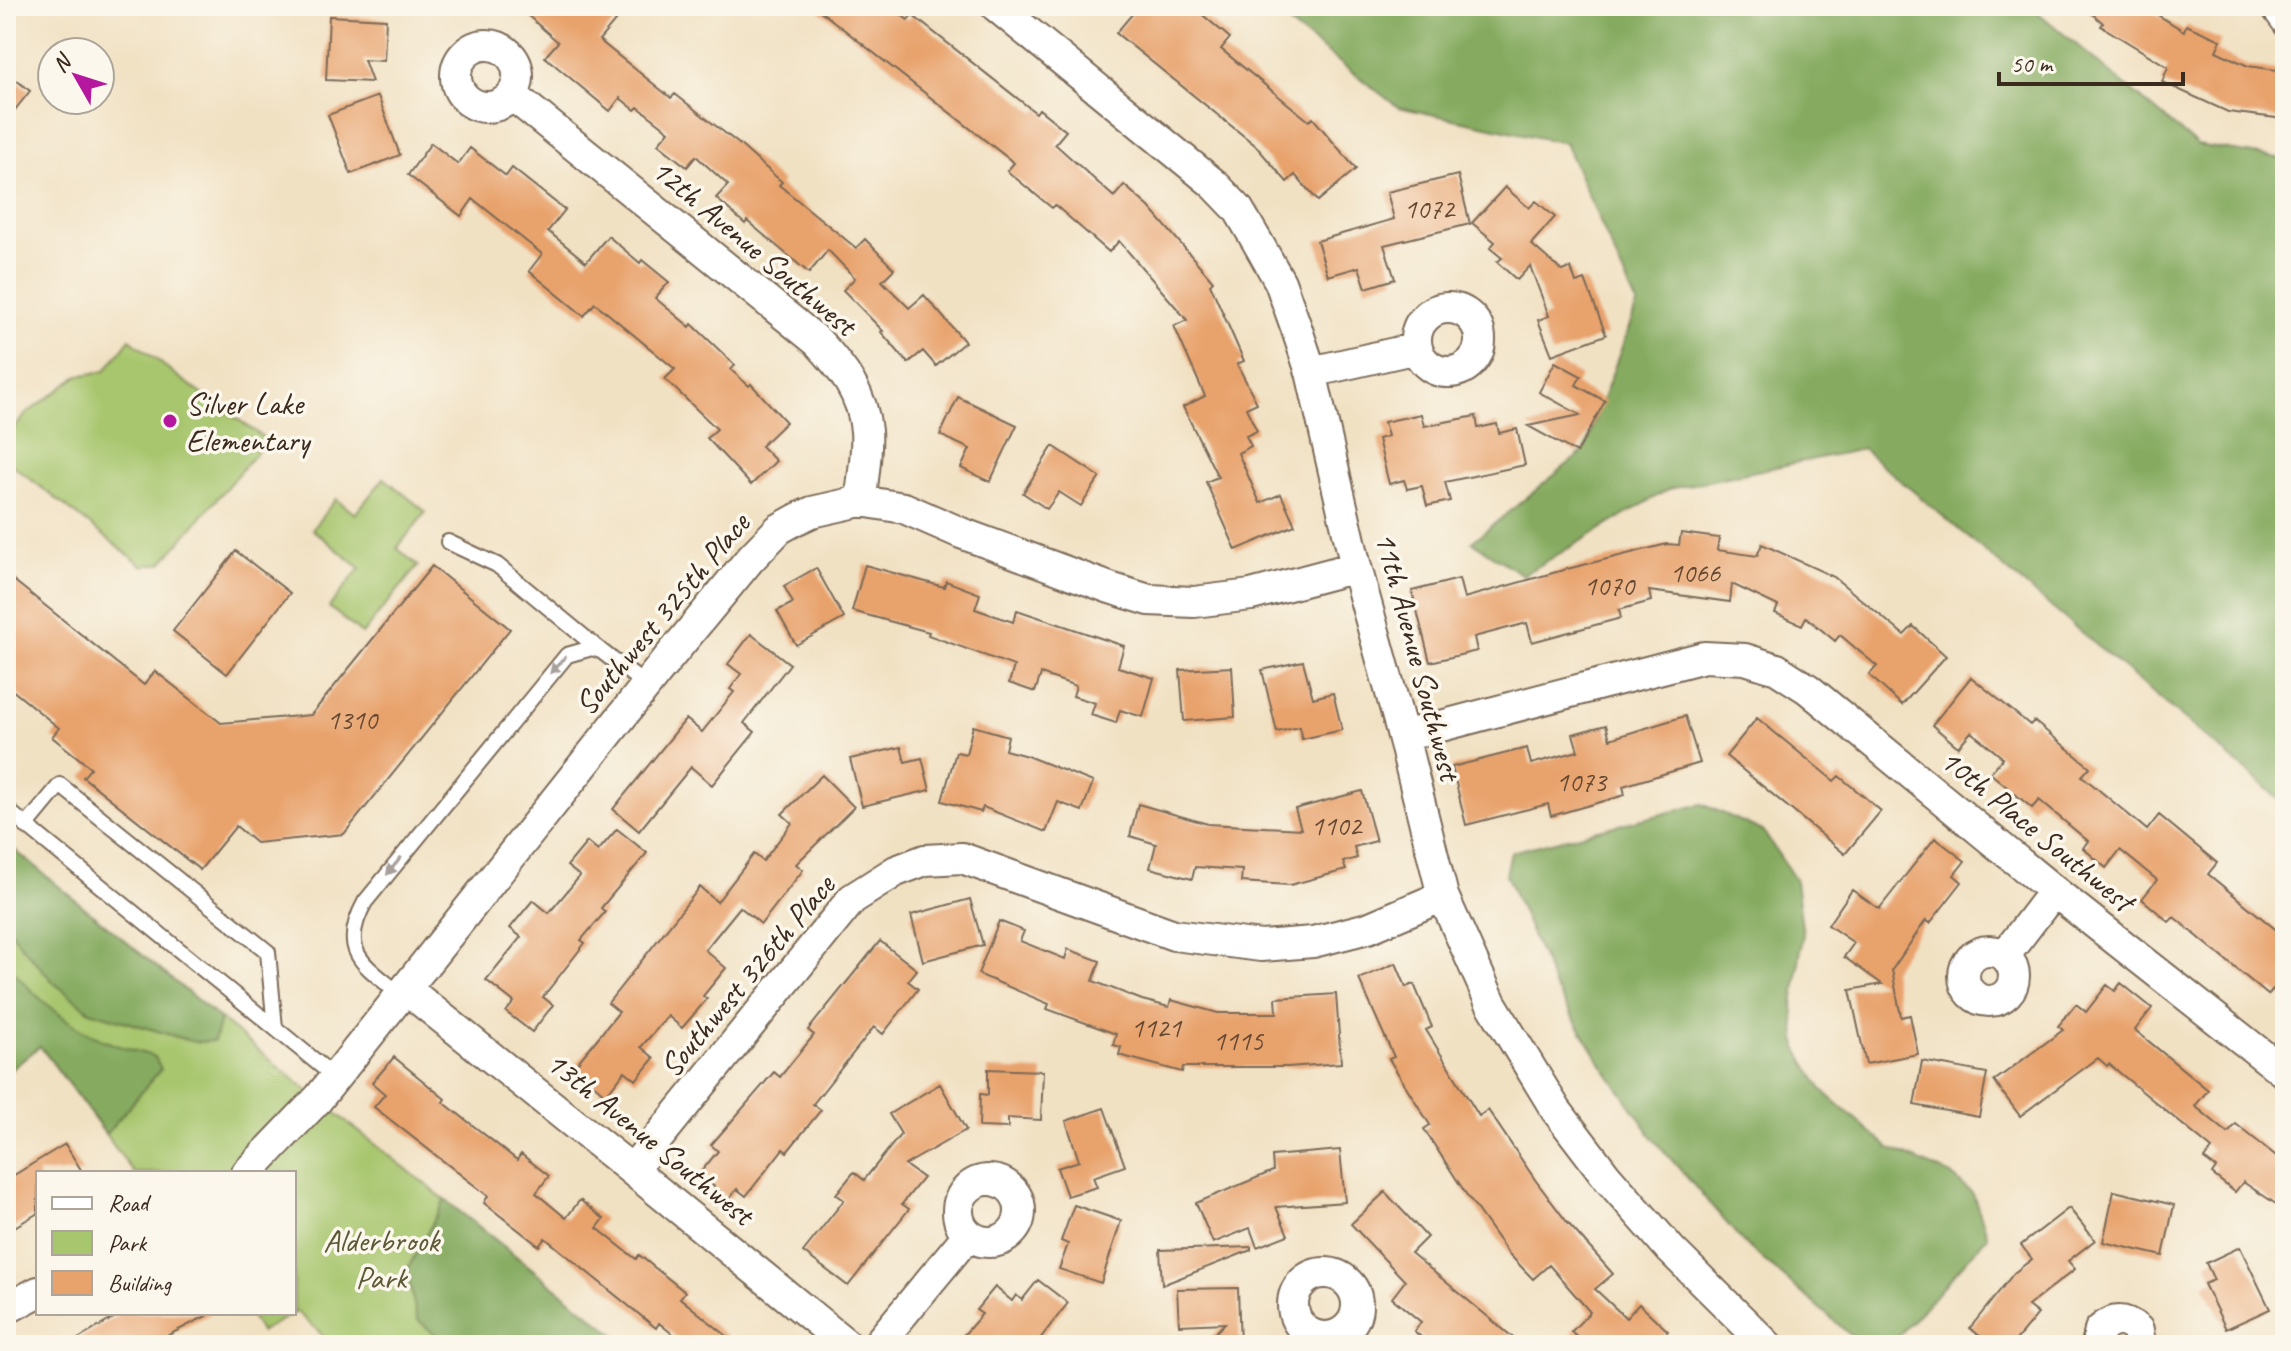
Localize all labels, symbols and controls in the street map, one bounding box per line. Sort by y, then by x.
north arrow [36,36,116,116]
scale bar [1999,36,2183,86]
text: N [46,47,79,78]
text: 50 m [2011,49,2054,79]
street label: 12th Avenue Southwest [643,149,867,347]
house number: 1072 [1404,191,1457,226]
place label: Silver Lake Elementary [186,383,312,461]
marker: Silver Lake Elementary [161,412,179,430]
street label: Southwest 325th Place [565,502,760,724]
street label: 11th Avenue Southwest [1365,528,1472,788]
house number: 1066 [1670,555,1722,590]
house number: 1070 [1584,568,1637,603]
one-way arrow [550,655,568,674]
house number: 1310 [327,702,380,737]
street label: 10th Place Southwest [1932,739,2146,923]
house number: 1073 [1556,764,1609,799]
house number: 1102 [1311,808,1364,843]
one-way arrow [386,856,403,876]
street label: Southwest 326th Place [650,864,845,1086]
house number: 1121 [1131,1010,1183,1045]
house number: 1115 [1213,1023,1265,1058]
street label: 13th Avenue Southwest [538,1042,765,1236]
legend [36,1171,296,1315]
text: Road [108,1188,152,1218]
park label: Alderbrook Park [323,1220,441,1298]
text: Park [108,1228,148,1258]
text: Building [108,1268,173,1298]

